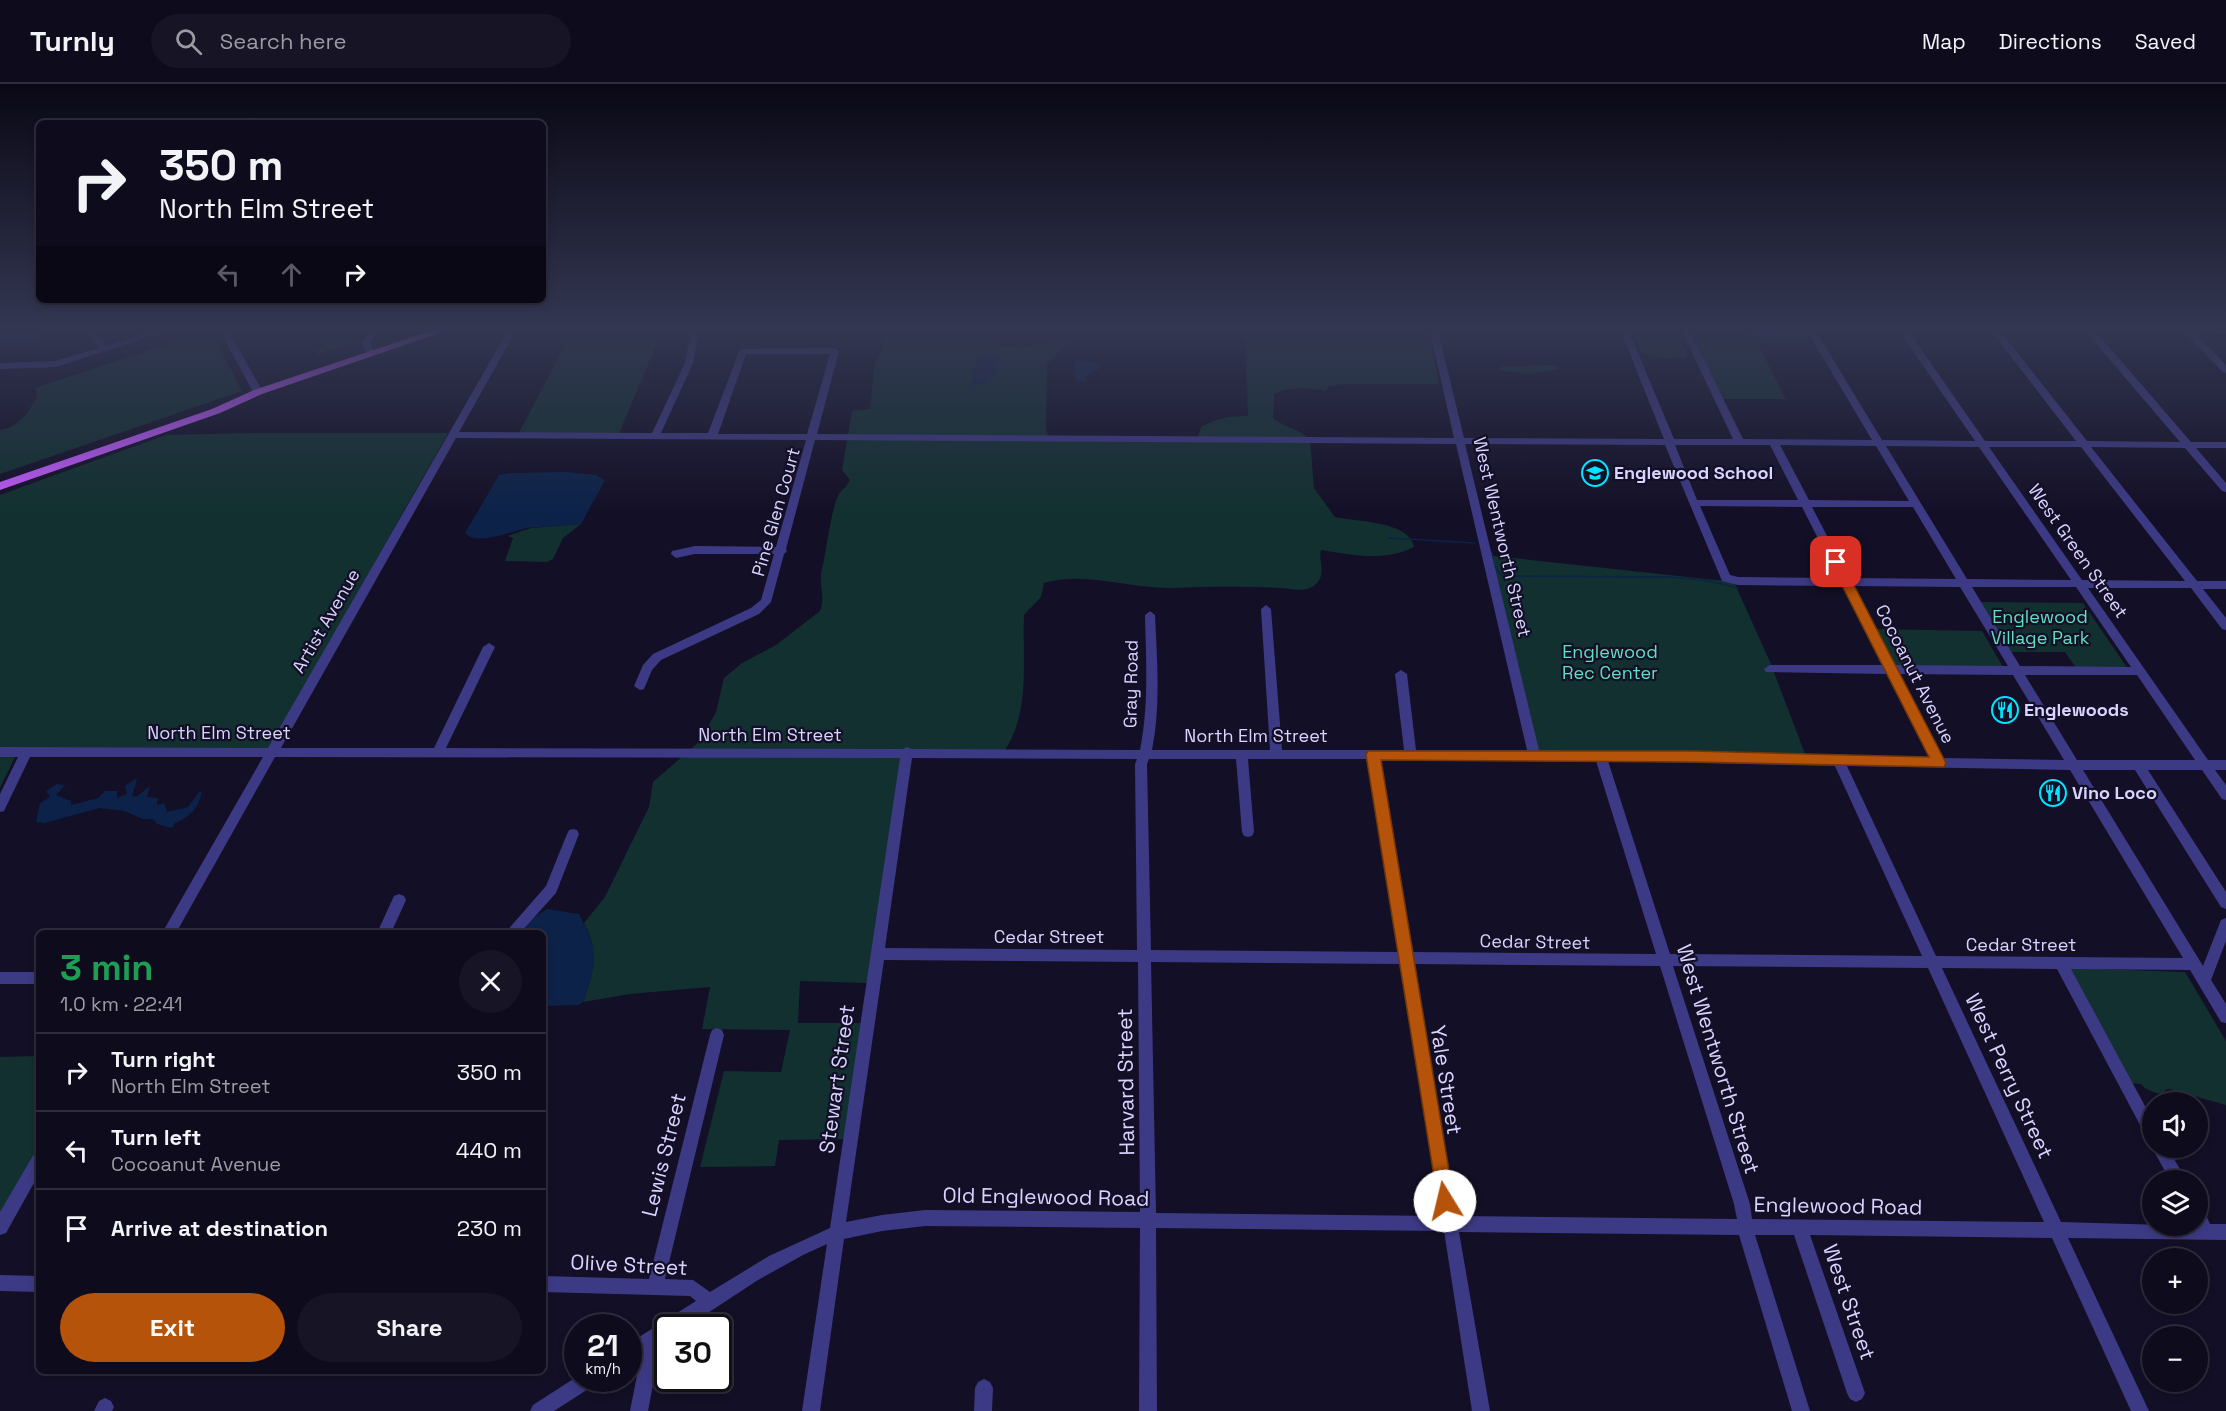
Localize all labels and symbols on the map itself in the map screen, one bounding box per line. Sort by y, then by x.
street label: West Wentworth Street [1468,435,1537,639]
street label: Pine Glen Court [746,445,805,579]
school or university icon: Englewood School [1580,458,1610,488]
place label: Englewood School [1614,461,1773,484]
street label: West Green Street [2023,479,2133,622]
pin [1810,536,1861,587]
street label: Artist Avenue [287,565,365,677]
street label: Cocoanut Avenue [1870,600,1960,747]
park label: Englewood Village Park [1991,605,2090,649]
street label: Gray Road [1118,640,1143,728]
park label: Englewood Rec Center [1562,640,1658,684]
restaurant icon: Englewoods [1990,695,2020,725]
place label: Englewoods [2024,698,2129,721]
street label: North Elm Street [147,721,291,744]
street label: North Elm Street [698,723,842,746]
street label: North Elm Street [1184,724,1328,747]
restaurant icon: Vino Loco [2038,778,2068,808]
place label: Vino Loco [2072,781,2157,804]
street label: Cedar Street [994,925,1104,948]
street label: Cedar Street [1480,929,1590,954]
street label: Cedar Street [1966,933,2076,956]
street label: West Wentworth Street [1671,941,1766,1177]
street label: West Perry Street [1959,989,2060,1163]
street label: Stewart Street [813,1003,860,1155]
street label: Harvard Street [1111,1008,1140,1156]
street label: Yale Street [1425,1023,1468,1137]
street label: Lewis Street [635,1090,692,1219]
position arrow [1413,1169,1477,1233]
street label: Old Englewood Road [942,1181,1150,1212]
street label: Englewood Road [1753,1191,1923,1220]
street label: West Street [1817,1240,1882,1363]
street label: Olive Street [570,1248,688,1281]
speed limit sign: 30 [654,1314,732,1392]

